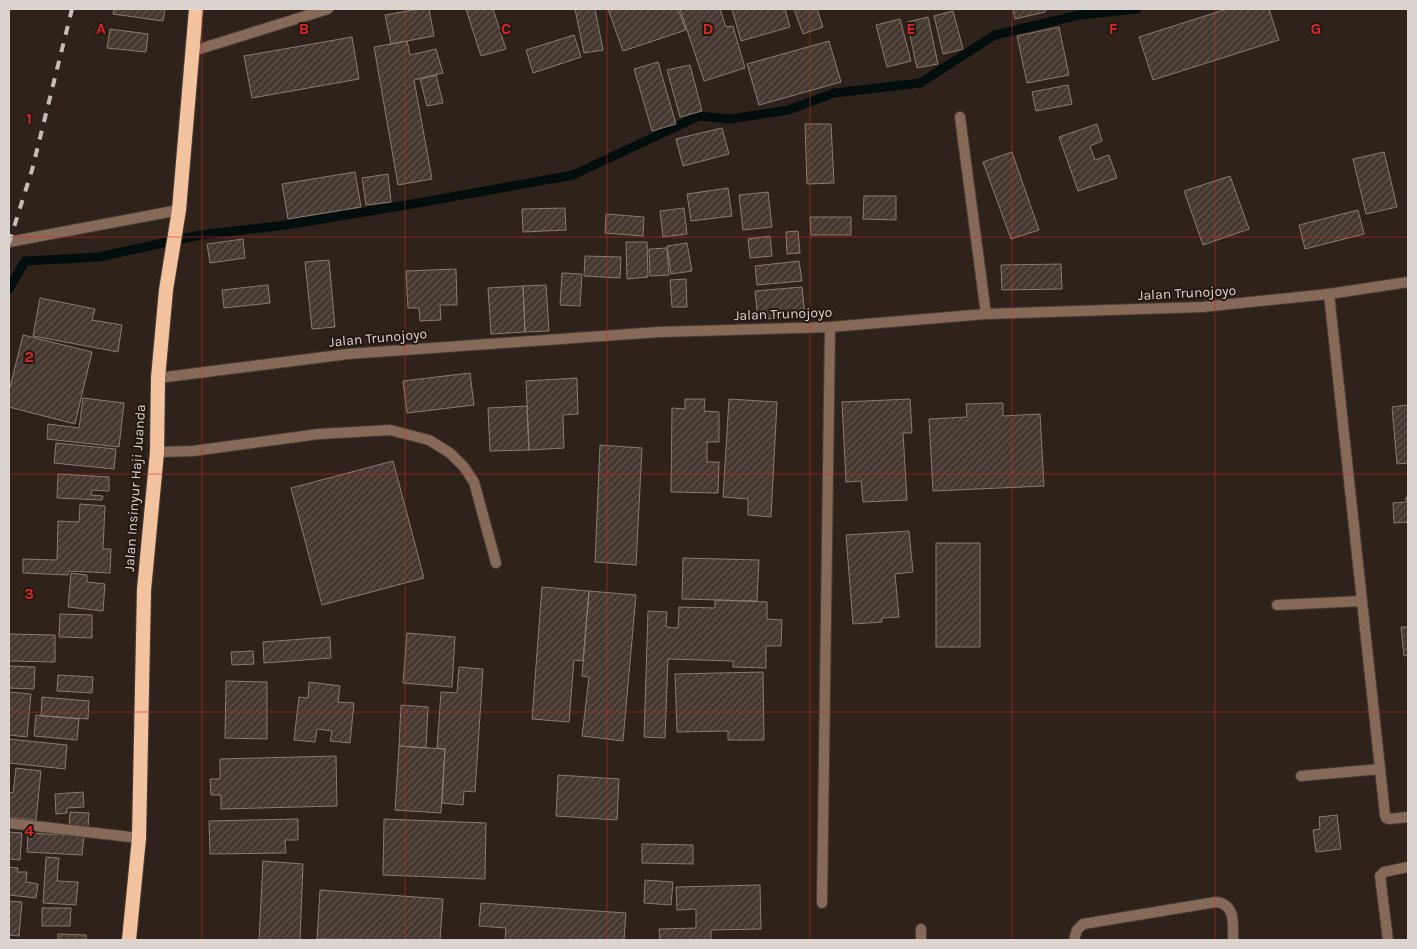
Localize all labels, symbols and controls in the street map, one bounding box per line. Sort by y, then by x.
text: A [96,19,106,38]
text: B [299,19,309,38]
text: C [501,19,511,38]
text: D [703,19,714,38]
text: E [906,19,916,38]
text: F [1109,19,1118,38]
text: G [1311,19,1321,38]
text: 1 [26,109,32,128]
street label: Jalan Trunojoyo [1137,282,1237,304]
street label: Jalan Trunojoyo [733,304,833,324]
street label: Jalan Trunojoyo [328,325,428,351]
text: 2 [24,347,34,366]
street label: Jalan Insinyur Haji Juanda [121,404,149,572]
text: 3 [24,584,34,603]
text: 4 [24,821,34,840]

